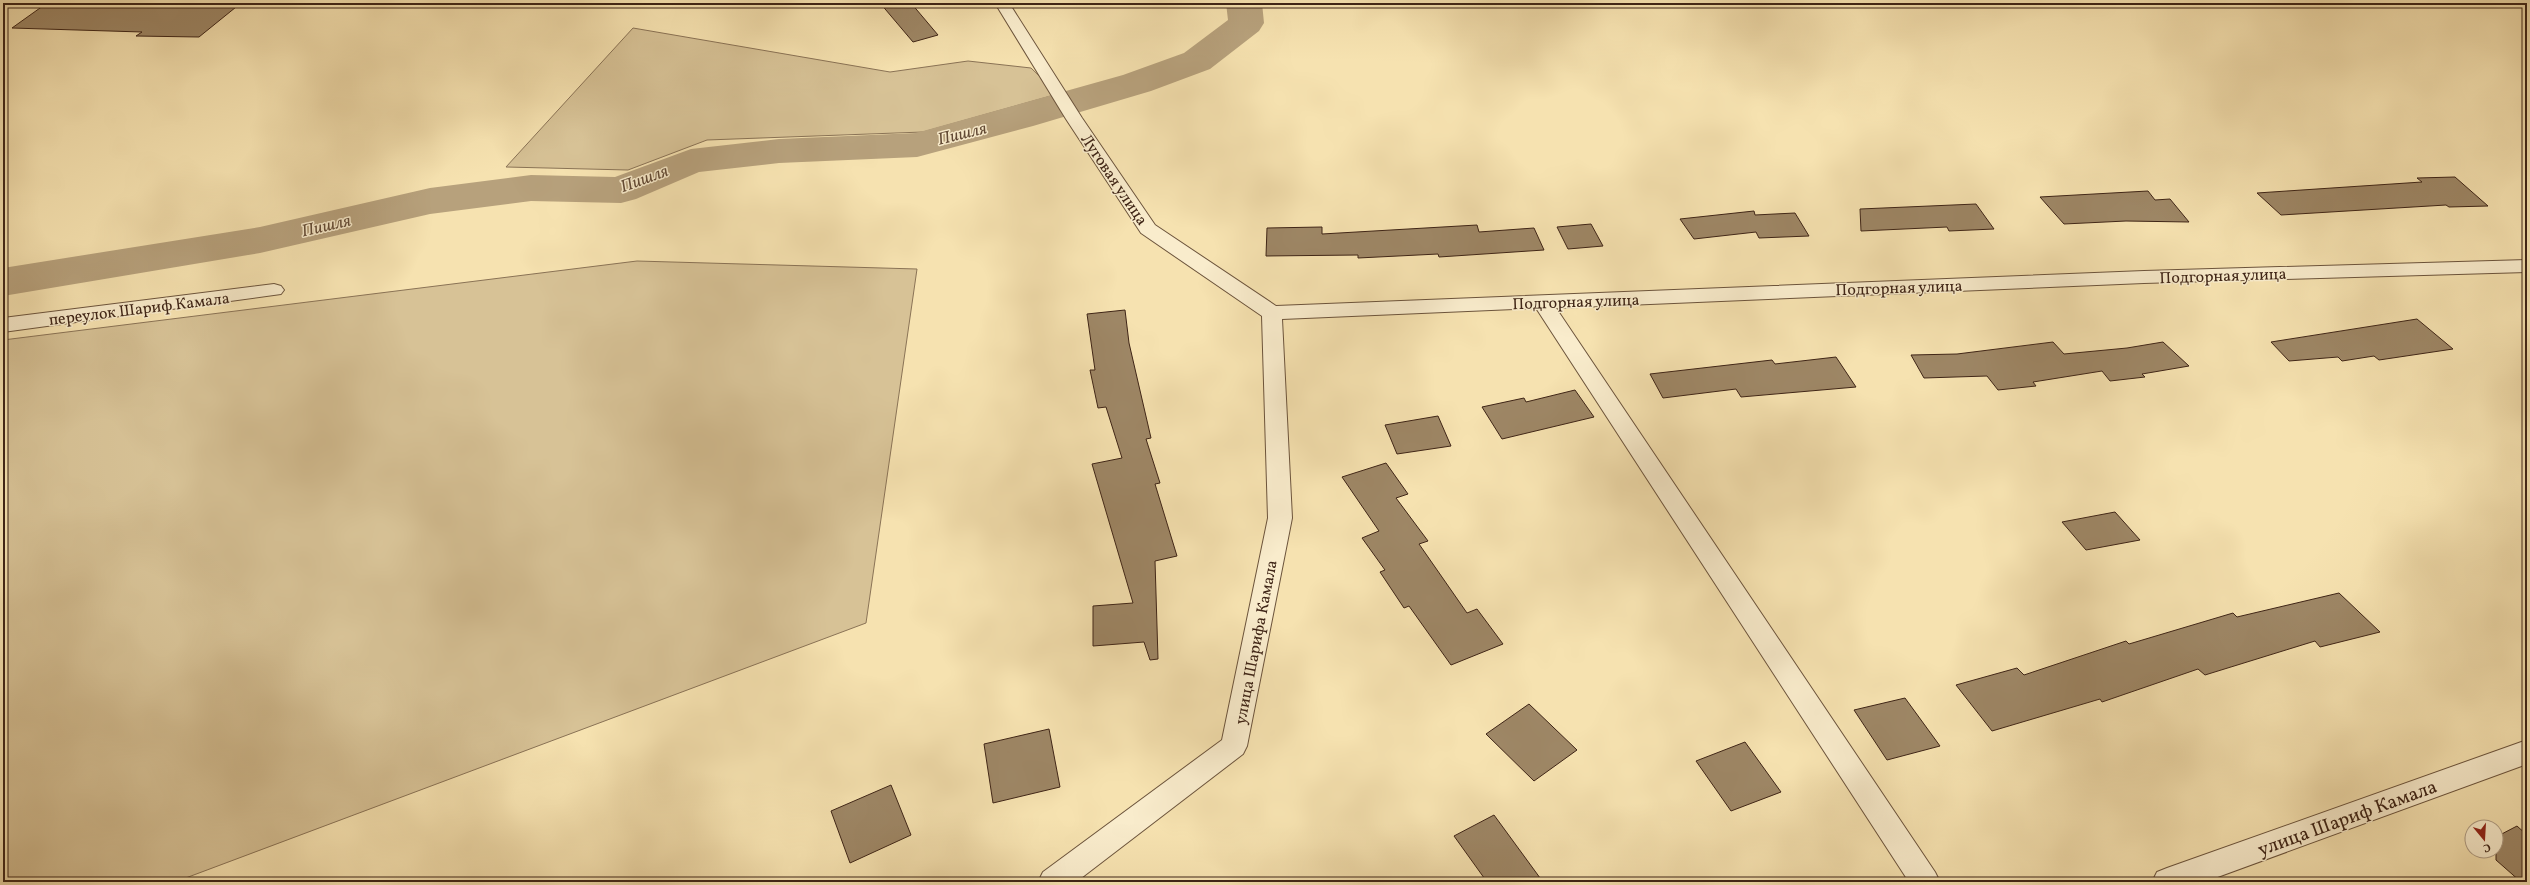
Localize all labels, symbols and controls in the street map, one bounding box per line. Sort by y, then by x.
water label: Пишля [935,117,989,152]
street label: Луговая улица [1075,130,1152,230]
water label: Пишля [617,160,672,199]
water label: Пишля [299,210,353,243]
street label: Подгорная улица [2159,264,2287,290]
street label: Подгорная улица [1835,276,1963,302]
street label: переулок Шариф Камала [48,288,231,332]
street label: Подгорная улица [1512,290,1640,316]
street label: улица Шарифа Камала [1230,558,1284,727]
street label: улица Шариф Камала [2254,774,2441,863]
north arrow [2464,819,2504,859]
text: С [2481,839,2492,855]

